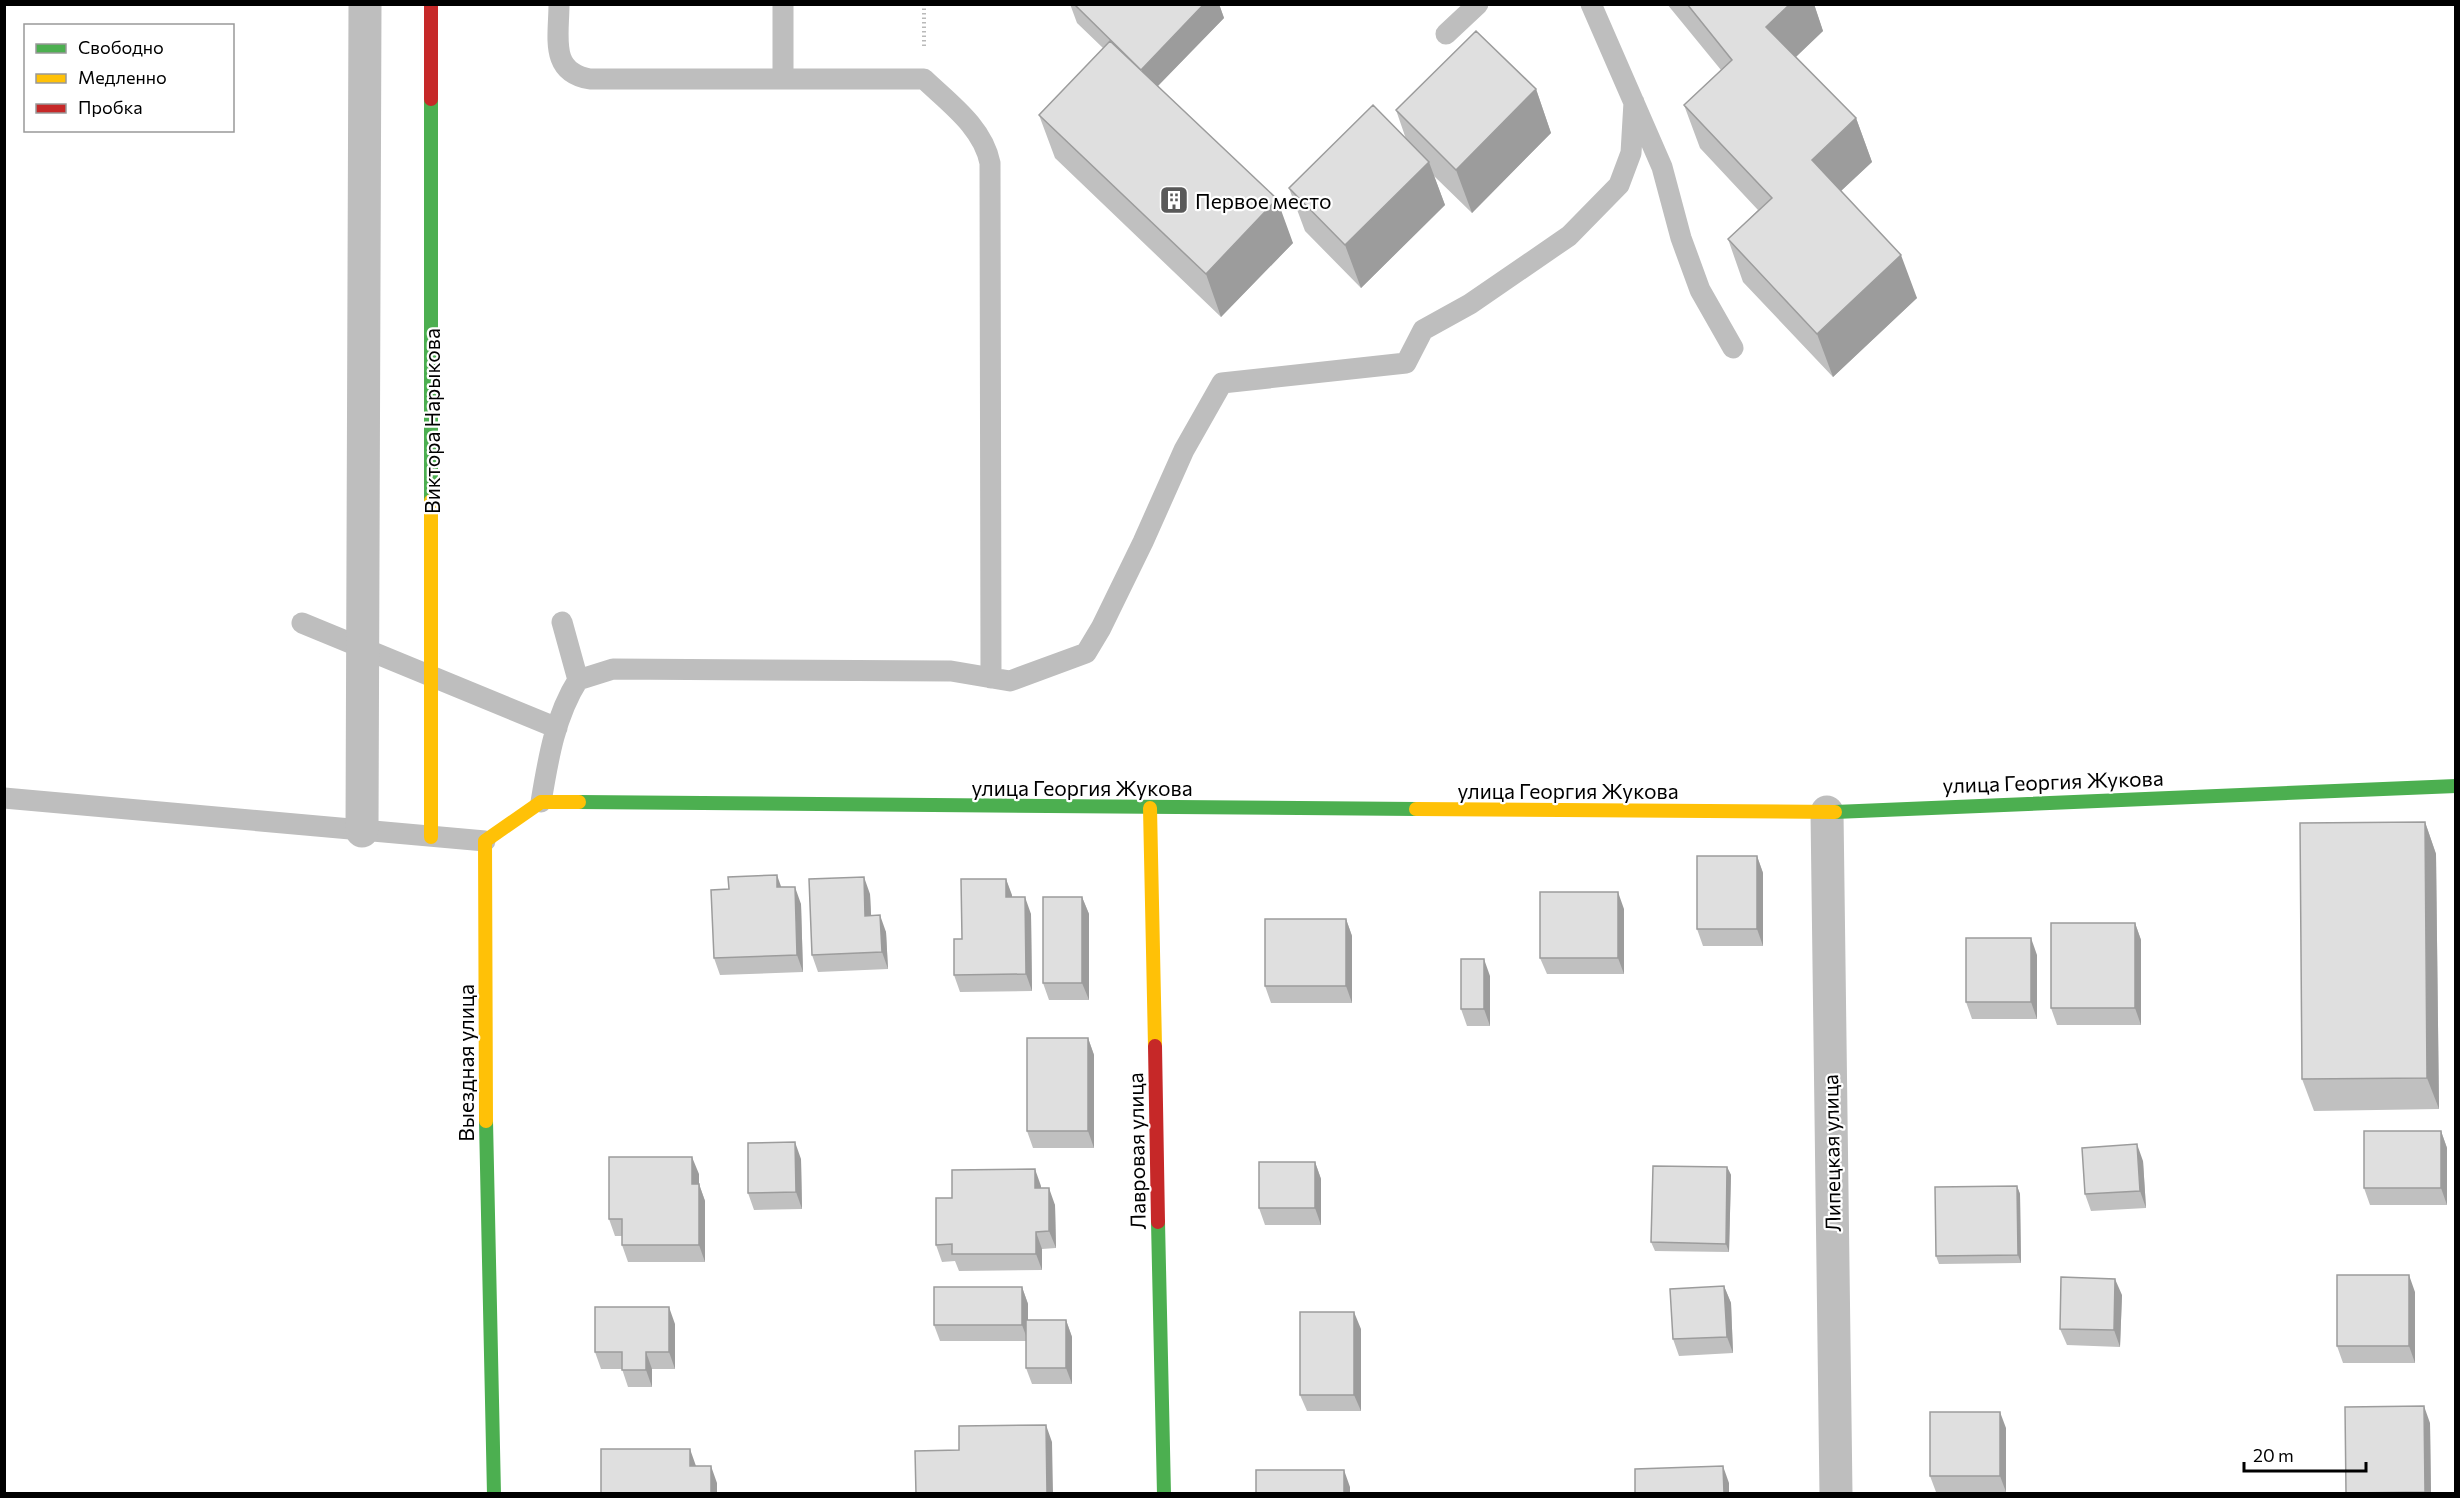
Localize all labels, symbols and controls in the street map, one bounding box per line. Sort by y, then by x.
legend [24,24,234,132]
text: Свободно [78,36,164,58]
text: Медленно [78,66,167,88]
text: Пробка [78,96,143,118]
building icon: Первое место [1158,184,1190,216]
place label: Первое место [1195,188,1331,213]
street label: Виктора Нарыкова [419,328,444,514]
street label: улица Георгия Жукова [1942,765,2164,797]
street label: улица Георгия Жукова [971,775,1193,800]
street label: улица Георгия Жукова [1457,778,1679,803]
street label: Выездная улица [453,984,478,1142]
street label: Лавровая улица [1122,1072,1150,1230]
street label: Липецкая улица [1817,1074,1845,1232]
scale bar [2244,1435,2366,1473]
text: 20 m [2253,1444,2294,1466]

